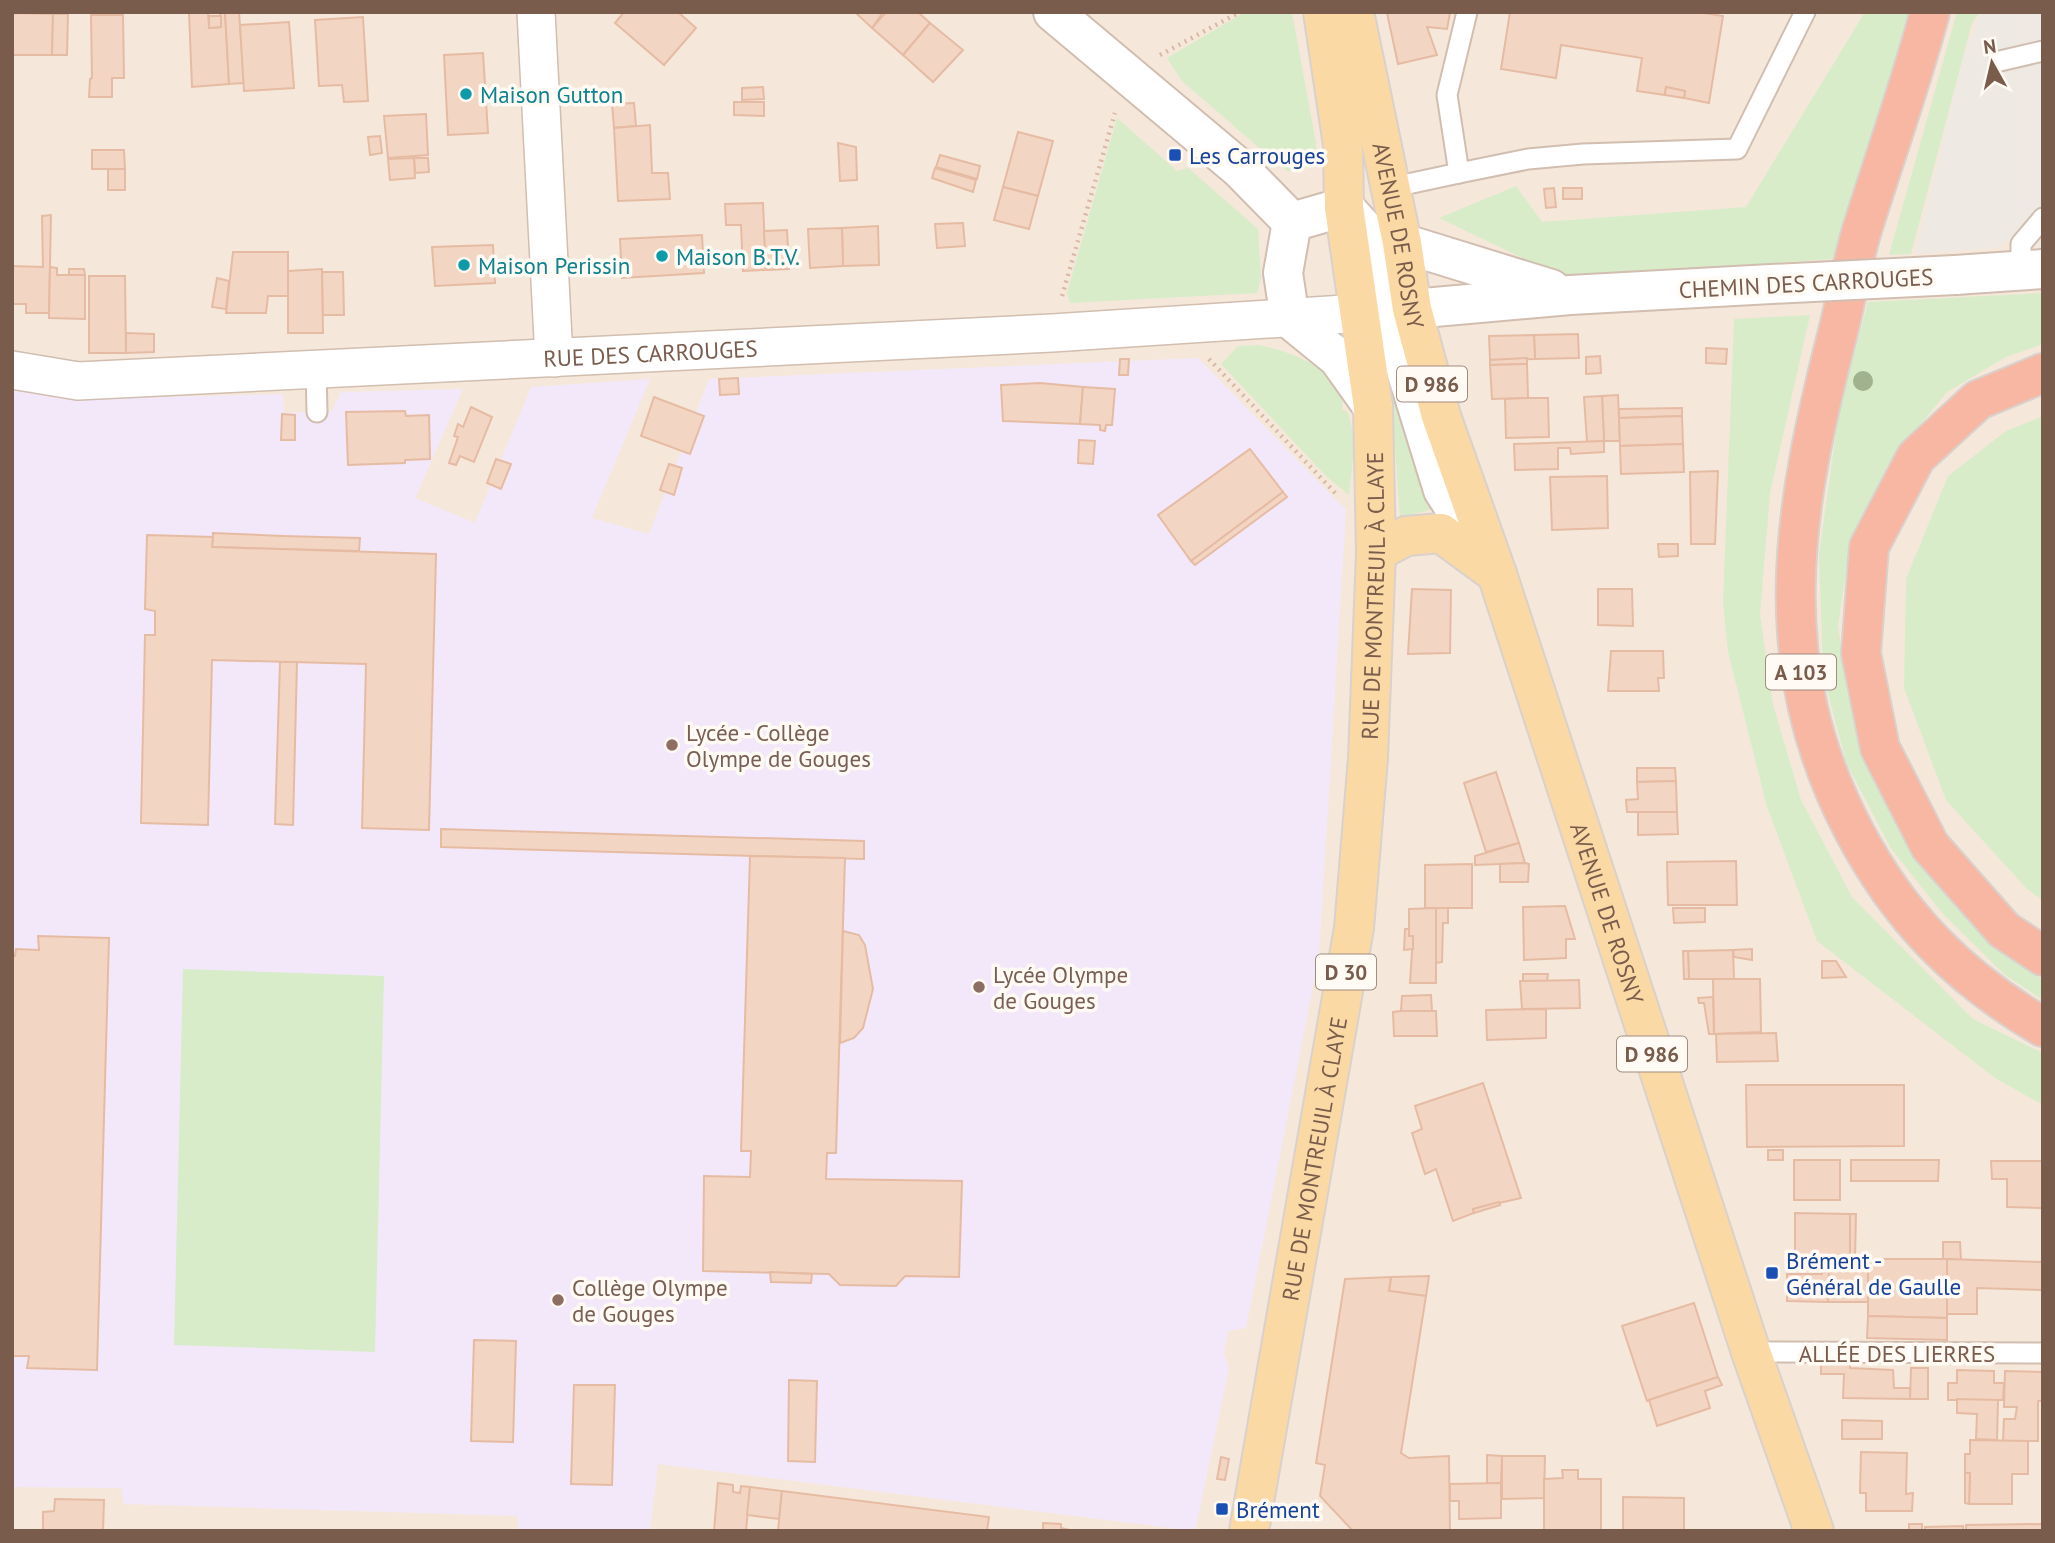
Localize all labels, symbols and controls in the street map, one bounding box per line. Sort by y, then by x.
north arrow [1957,28,2027,98]
text: N [1982,33,1997,59]
place label: Maison Gutton [480,80,623,109]
marker: Maison Gutton [458,86,474,102]
street label: AVENUE DE ROSNY [1367,140,1431,332]
place label: Les Carrouges [1189,141,1325,170]
marker: Les Carrouges [1167,147,1183,163]
place label: Maison B.T.V. [676,242,800,271]
marker: Maison B.T.V. [654,248,670,264]
place label: Maison Perissin [478,251,630,280]
marker: Maison Perissin [456,257,472,273]
street label: CHEMIN DES CARROUGES [1678,262,1934,304]
street label: RUE DES CARROUGES [542,333,758,373]
road number: D 986 [1397,366,1467,402]
street label: RUE DE MONTREUIL À CLAYE [1354,452,1391,740]
road number: A 103 [1766,654,1836,690]
place label: Lycée - Collège Olympe de Gouges [686,718,871,773]
marker: Lycée - Collège Olympe de Gouges [664,737,680,753]
street label: AVENUE DE ROSNY [1565,819,1651,1008]
road number: D 30 [1316,954,1376,990]
place label: Lycée Olympe de Gouges [993,960,1128,1015]
marker: Lycée Olympe de Gouges [971,979,987,995]
street label: RUE DE MONTREUIL À CLAYE [1275,1014,1353,1303]
road number: D 986 [1617,1036,1687,1072]
place label: Brément - Général de Gaulle [1786,1246,1961,1301]
marker: Brément - Général de Gaulle [1764,1265,1780,1281]
place label: Collège Olympe de Gouges [572,1273,728,1328]
marker: Collège Olympe de Gouges [550,1292,566,1308]
street label: ALLÉE DES LIERRES [1799,1339,1995,1368]
place label: Brément [1236,1495,1320,1524]
marker: Brément [1214,1501,1230,1517]

